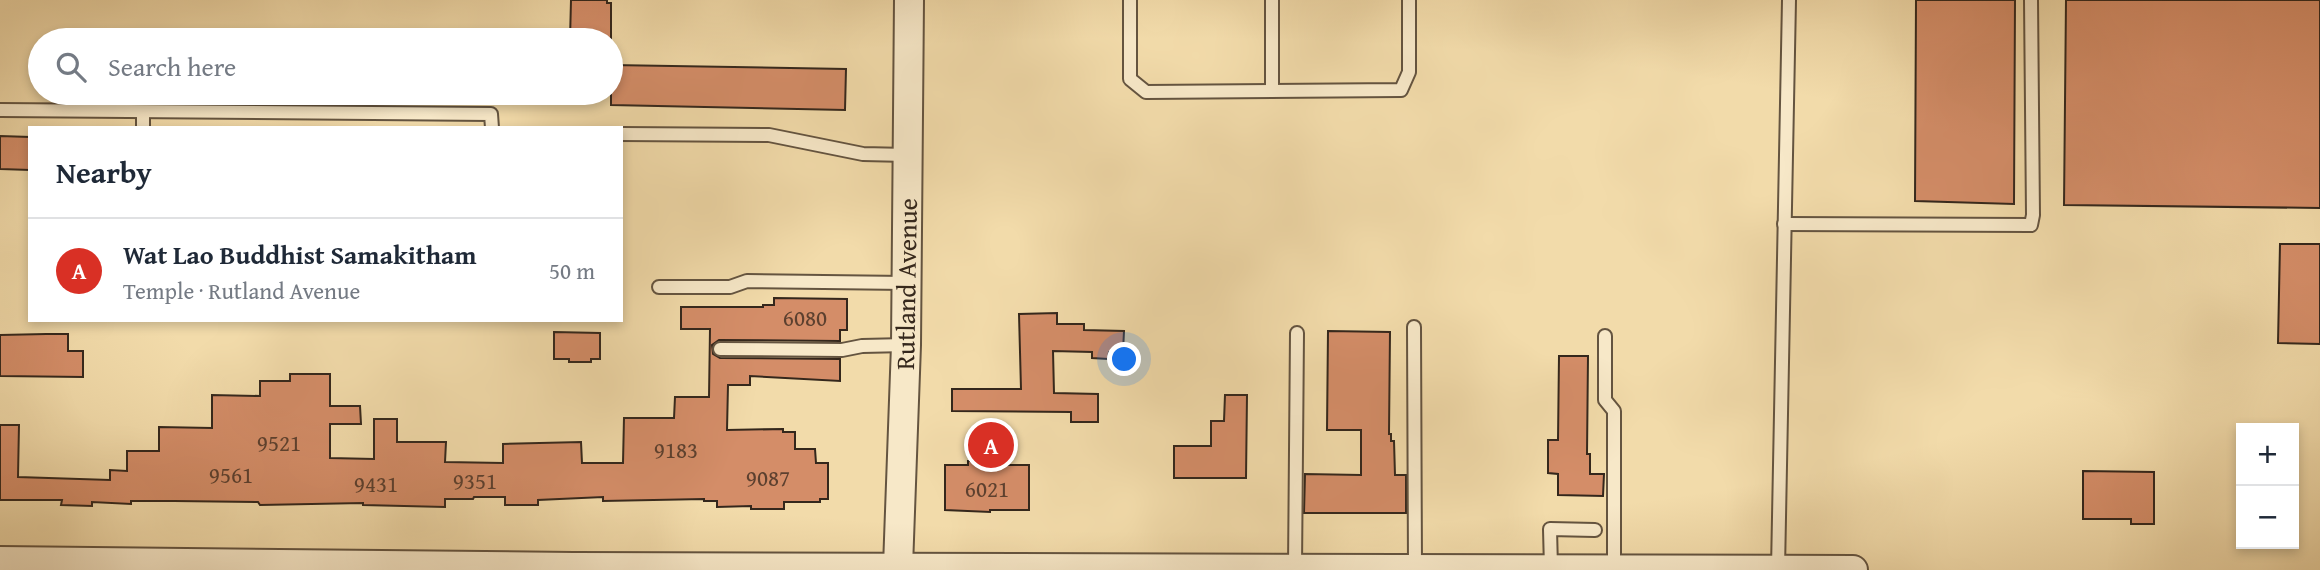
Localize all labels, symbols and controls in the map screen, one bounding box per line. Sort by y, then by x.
search box [28,28,623,105]
text: Search here [108,47,236,86]
icon: search [52,48,90,86]
text: Nearby [56,150,152,194]
street label: Rutland Avenue [885,198,927,370]
text: Wat Lao Buddhist Samakitham [123,235,477,274]
text: A [72,254,86,287]
text: 50 m [549,254,595,287]
text: Temple · Rutland Avenue [123,274,360,307]
house number: 6080 [783,301,827,334]
your location [1107,342,1141,376]
pin: A [968,419,1014,471]
map controls [2236,423,2299,549]
button: + [2236,423,2299,486]
house number: 9521 [257,426,301,459]
house number: 9183 [654,433,698,466]
house number: 9561 [209,458,253,491]
house number: 9087 [746,461,790,494]
house number: 9351 [453,464,497,497]
house number: 9431 [354,467,398,500]
house number: 6021 [965,472,1009,505]
button: − [2236,486,2299,549]

